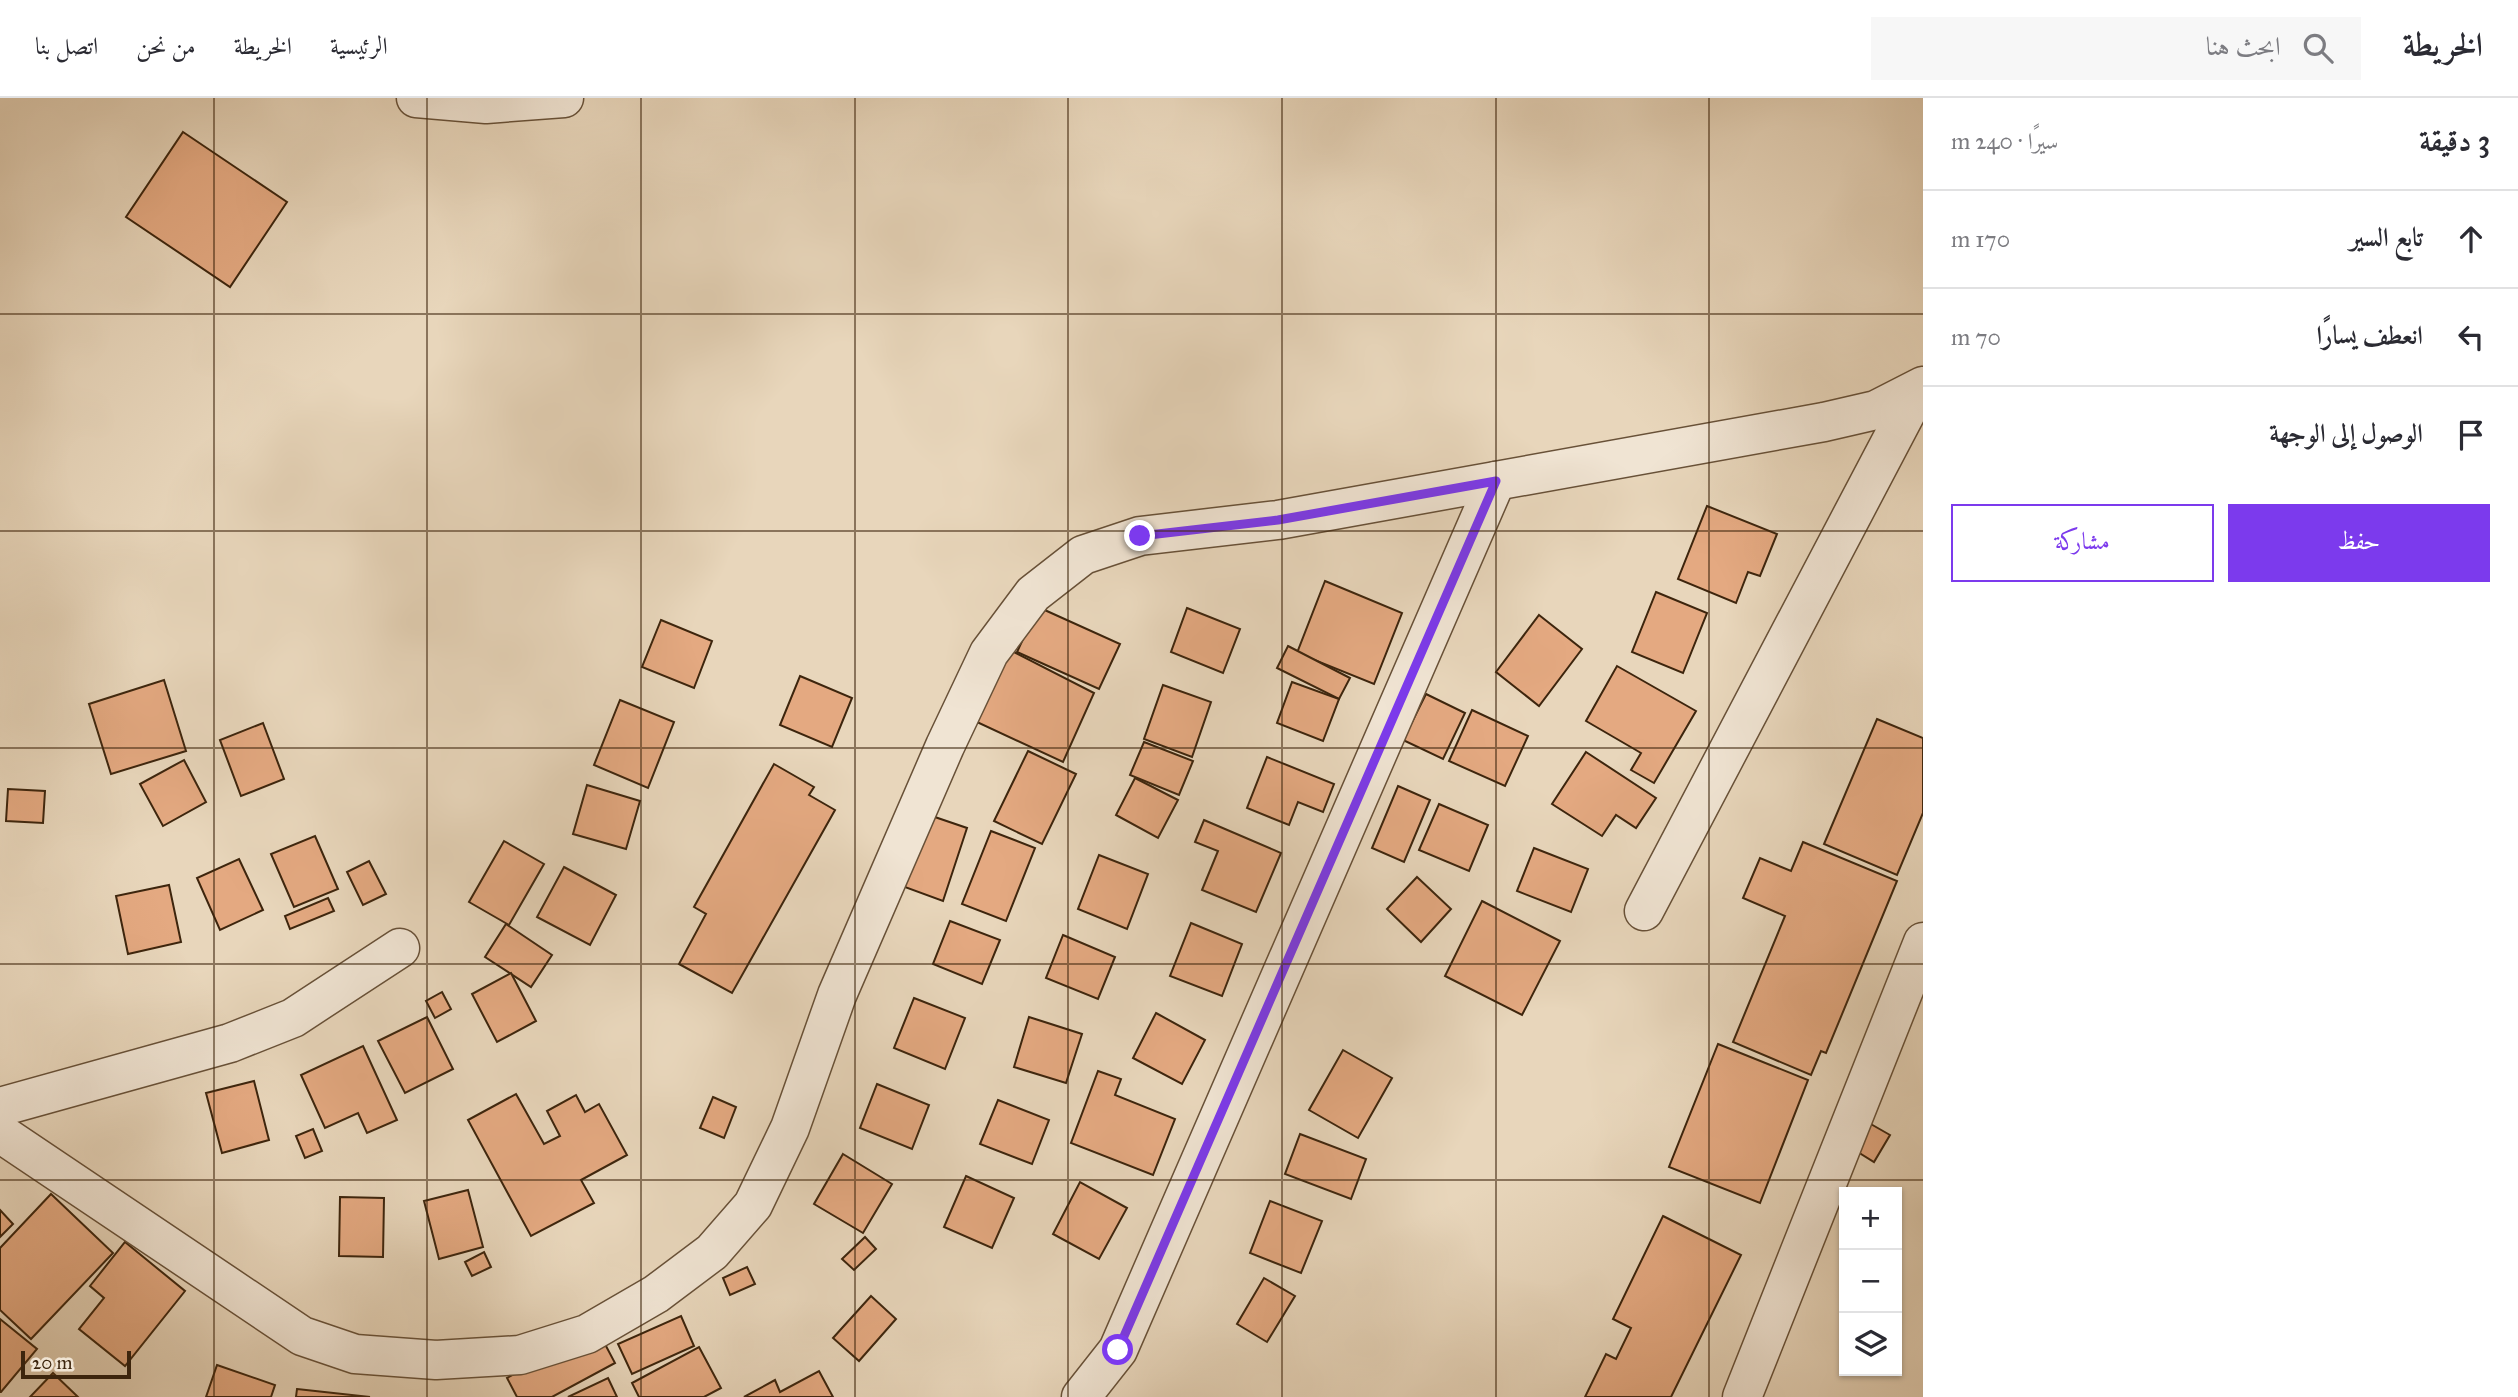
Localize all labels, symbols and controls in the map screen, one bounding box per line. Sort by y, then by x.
search box [1871,17,2361,80]
text: الخريطة [2403,25,2483,65]
icon: search [2299,29,2337,67]
text: ابحث هنا [2206,30,2281,62]
text: اتصل بنا [35,31,98,61]
text: من نحن [136,31,196,61]
text: الخريطة [234,31,292,61]
text: الرئيسية [330,31,388,61]
text: 3 دقيقة [2419,123,2490,159]
text: سيرًا · 240 m [1951,127,2058,155]
icon: ahead [2452,220,2490,258]
text: تابع السير [2350,221,2423,253]
text: 170 m [1951,225,2010,253]
icon: left [2452,318,2490,356]
text: انعطف يسارًا [2316,319,2423,351]
text: 70 m [1951,323,2001,351]
icon: arrive [2452,416,2490,454]
text: الوصول إلى الوجهة [2269,417,2423,449]
button: مشاركة [1951,504,2214,582]
button: حفظ [2228,504,2490,582]
route end [1124,520,1155,551]
map controls [1839,1187,1902,1376]
button: + [1839,1187,1902,1250]
button: − [1839,1250,1902,1313]
button: layers [1839,1313,1902,1376]
route start [1102,1334,1133,1365]
scale bar [21,1348,131,1380]
text: 20 m [32,1351,73,1374]

